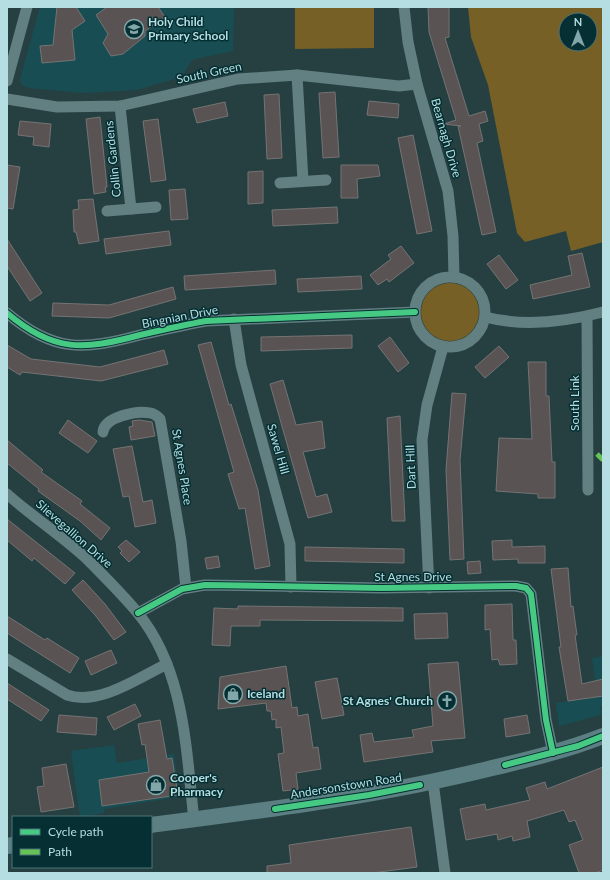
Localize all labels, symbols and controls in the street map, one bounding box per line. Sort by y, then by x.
north arrow [558,12,598,52]
place label: Holy Child Primary School [148,14,228,43]
text: N [574,15,582,28]
school or university icon: Holy Child Primary School [123,18,145,40]
street label: South Green [175,58,243,87]
street label: Bearnagh Drive [428,97,465,179]
street label: Collin Gardens [101,120,124,198]
street label: Bingnian Drive [140,302,219,331]
street label: South Link [567,374,582,431]
street label: Sawel Hill [264,422,293,476]
street label: St Agnes Place [169,428,196,506]
street label: Dart Hill [402,445,419,489]
street label: Slievegallion Drive [33,496,116,571]
street label: St Agnes Drive [374,569,452,584]
shop icon: Iceland [222,683,244,705]
place label: Iceland [247,686,285,701]
church icon: St Agnes' Church [436,690,458,712]
place label: St Agnes' Church [343,693,433,708]
street label: Andersonstown Road [289,769,403,802]
place label: Cooper's Pharmacy [170,770,224,799]
shop icon: Cooper's Pharmacy [145,774,167,796]
legend [12,816,152,868]
text: Cycle path [48,824,103,839]
text: Path [48,844,72,859]

